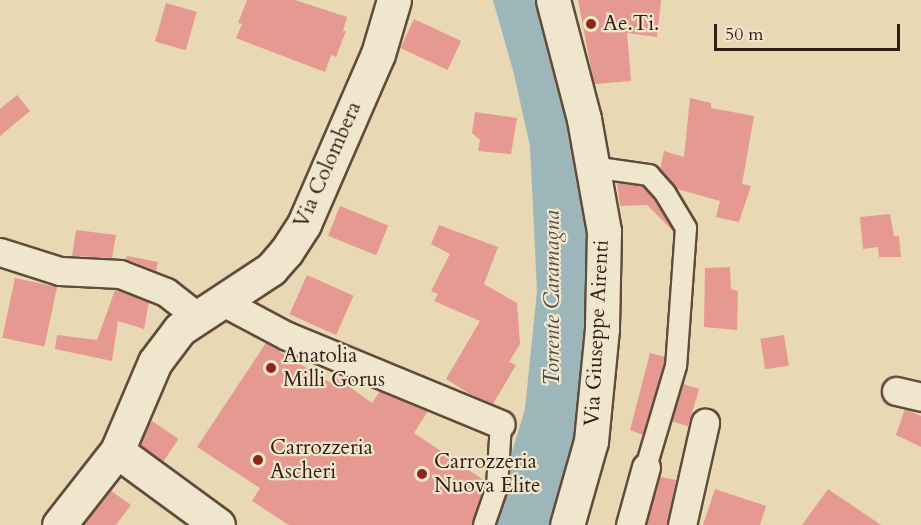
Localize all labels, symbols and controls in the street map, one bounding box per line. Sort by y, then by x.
place label: Ae.Ti. [603,11,659,37]
scale bar [717,12,903,50]
marker: Ae.Ti. [584,17,598,31]
text: 50 m [725,22,764,47]
street label: Via Colombera [289,98,367,232]
water label: Torrente Caramagna [540,210,566,386]
street label: Via Giuseppe Airenti [580,239,614,427]
place label: Anatolia Milli Gorus [283,343,385,393]
marker: Anatolia Milli Gorus [264,361,278,375]
place label: Carrozzeria Ascheri [270,435,373,485]
place label: Carrozzeria Nuova Elite [434,449,541,499]
marker: Carrozzeria Ascheri [251,453,265,467]
marker: Carrozzeria Nuova Elite [415,467,429,481]

